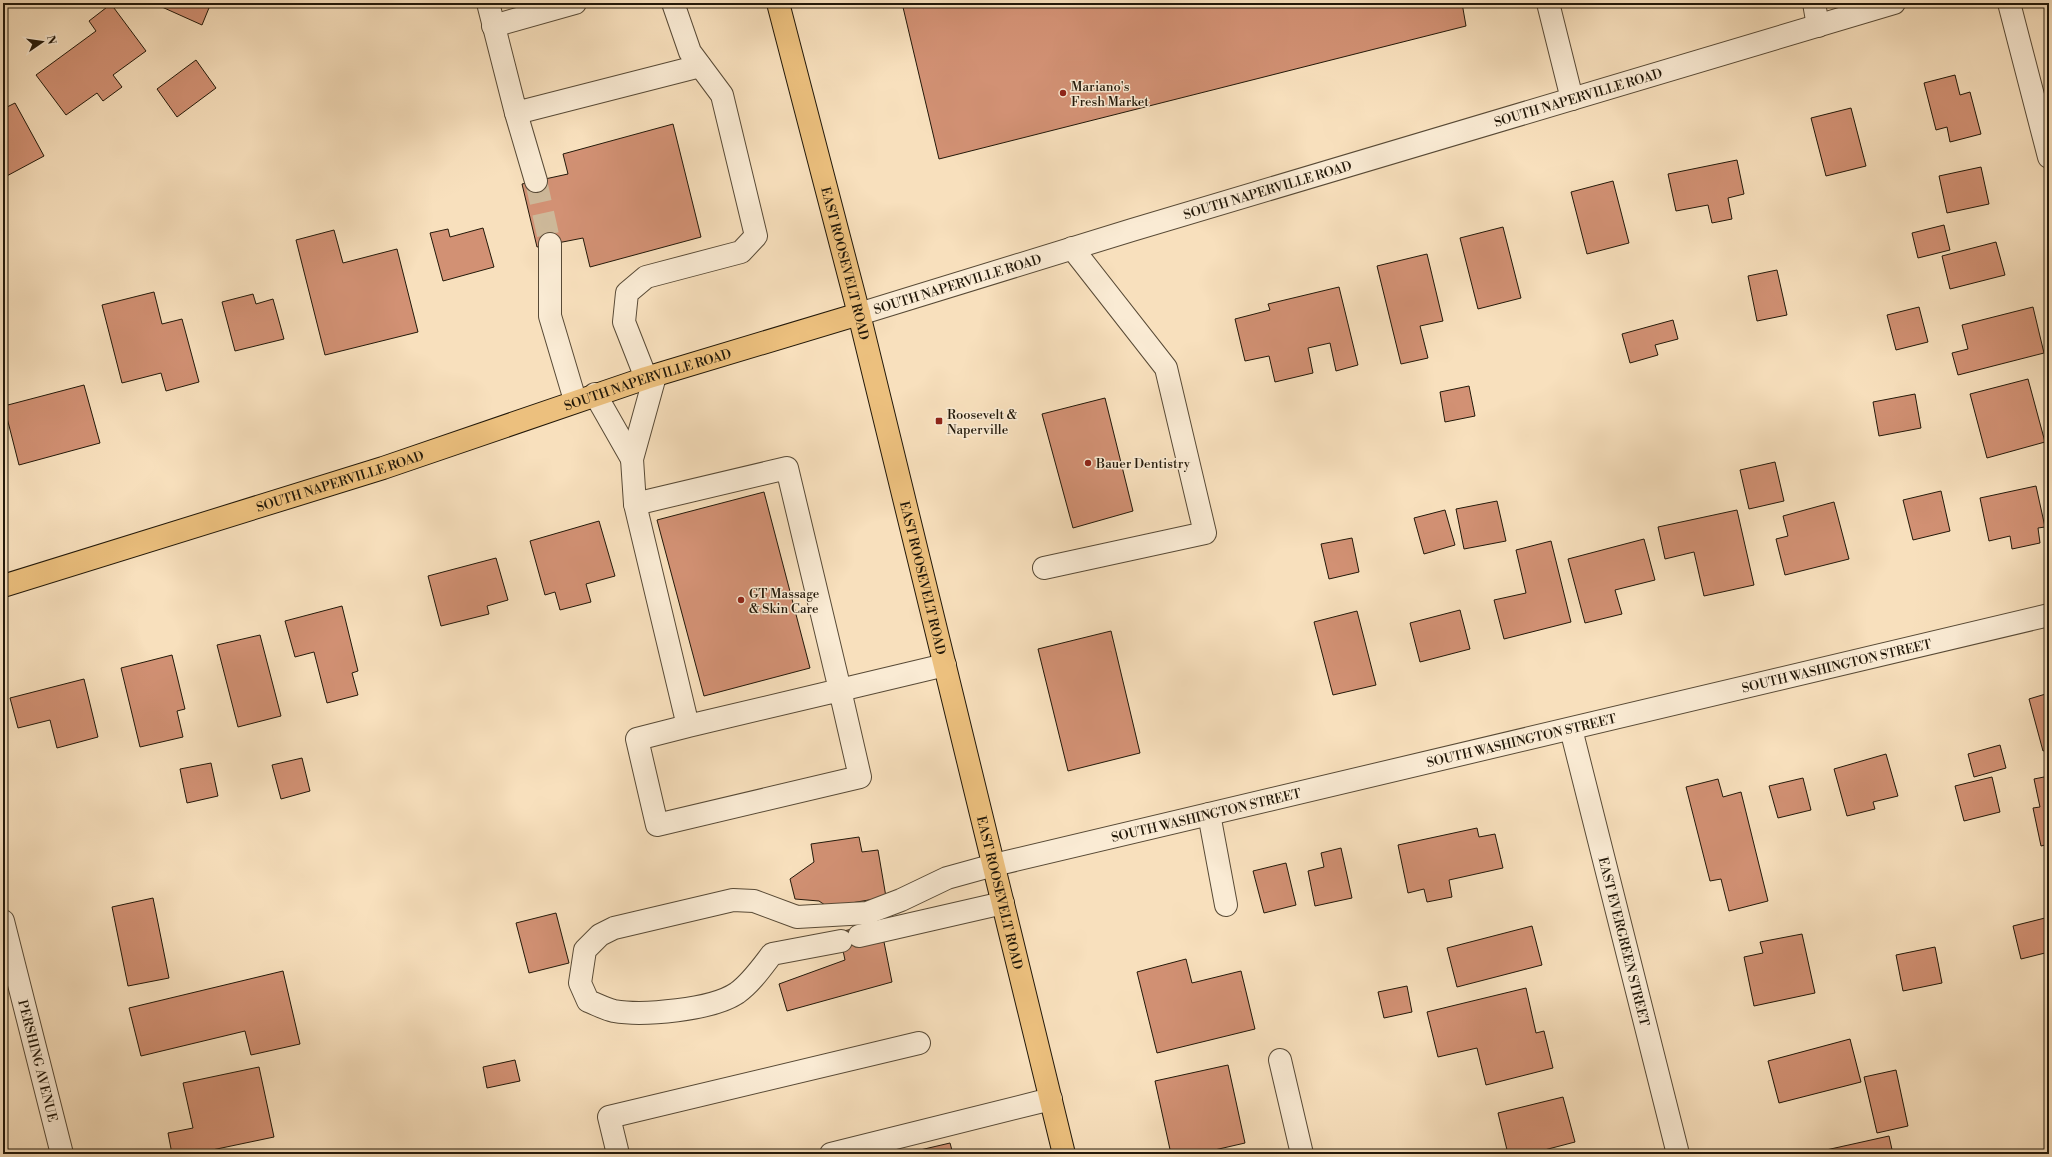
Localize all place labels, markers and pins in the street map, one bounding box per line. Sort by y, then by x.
place label: Mariano's Fresh Market [1071,79,1149,110]
marker: Mariano's Fresh Market [1058,88,1068,98]
place label: Roosevelt & Naperville [947,407,1018,438]
marker: Roosevelt & Naperville [934,416,944,426]
place label: Bauer Dentistry [1095,456,1191,472]
marker: Bauer Dentistry [1083,458,1093,468]
place label: GT Massage & Skin Care [749,586,820,617]
marker: GT Massage & Skin Care [736,595,746,605]

